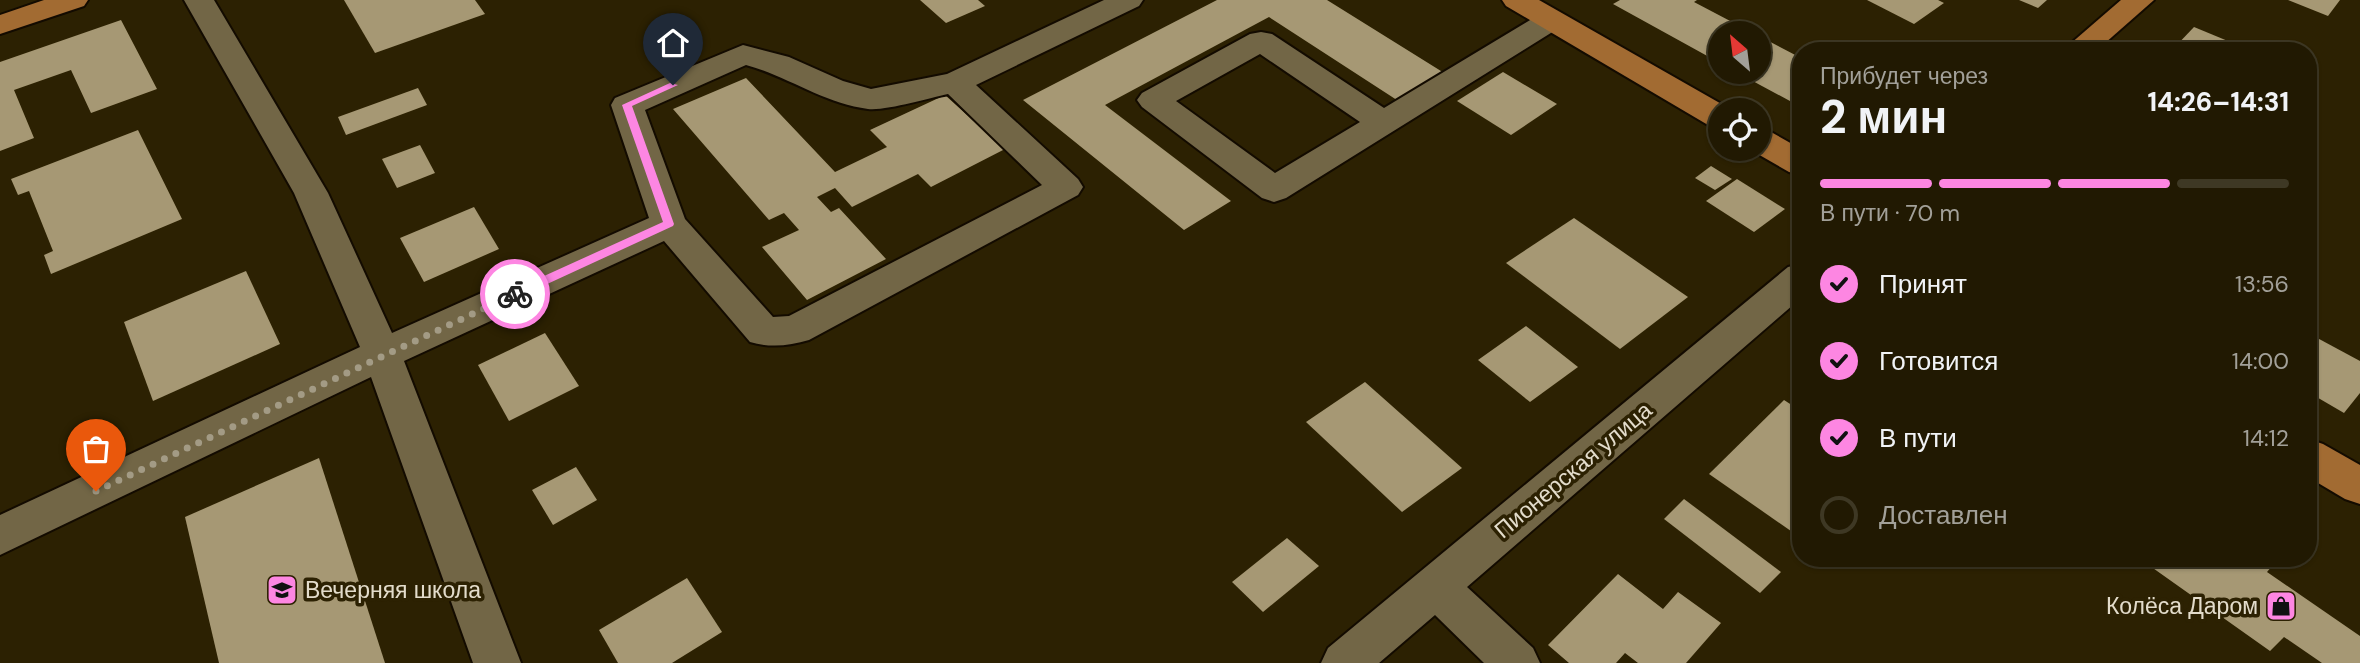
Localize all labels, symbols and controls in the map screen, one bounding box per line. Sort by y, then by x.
pin [643,13,703,85]
north arrow [1708,21,1771,84]
map controls [1708,21,1771,161]
icon: home [654,24,692,62]
text: Прибудет через [1820,61,1988,91]
text: 14:26–14:31 [2147,85,2289,119]
text: 2 мин [1820,87,1947,147]
button: locate [1708,98,1771,161]
text: В пути · 70 m [1820,198,1960,228]
courier [480,259,550,329]
icon: check [1820,265,1858,303]
text: Принят [1879,267,1967,301]
text: 13:56 [2235,269,2289,299]
icon: bike [496,275,534,313]
icon: check [1820,342,1858,380]
text: Готовится [1879,344,1998,378]
text: 14:00 [2232,346,2289,376]
street label: Пионерская улица [1488,395,1658,545]
pin [66,419,126,491]
icon: check [1820,419,1858,457]
text: В пути [1879,421,1957,455]
text: 14:12 [2243,423,2289,453]
icon: bag [77,430,115,468]
text: Доставлен [1879,498,2008,532]
school or university icon: Вечерняя школа [265,573,299,607]
place label: Вечерняя школа [305,575,481,605]
shop icon: Колёса Даром [2264,589,2298,623]
place label: Колёса Даром [2106,591,2258,621]

